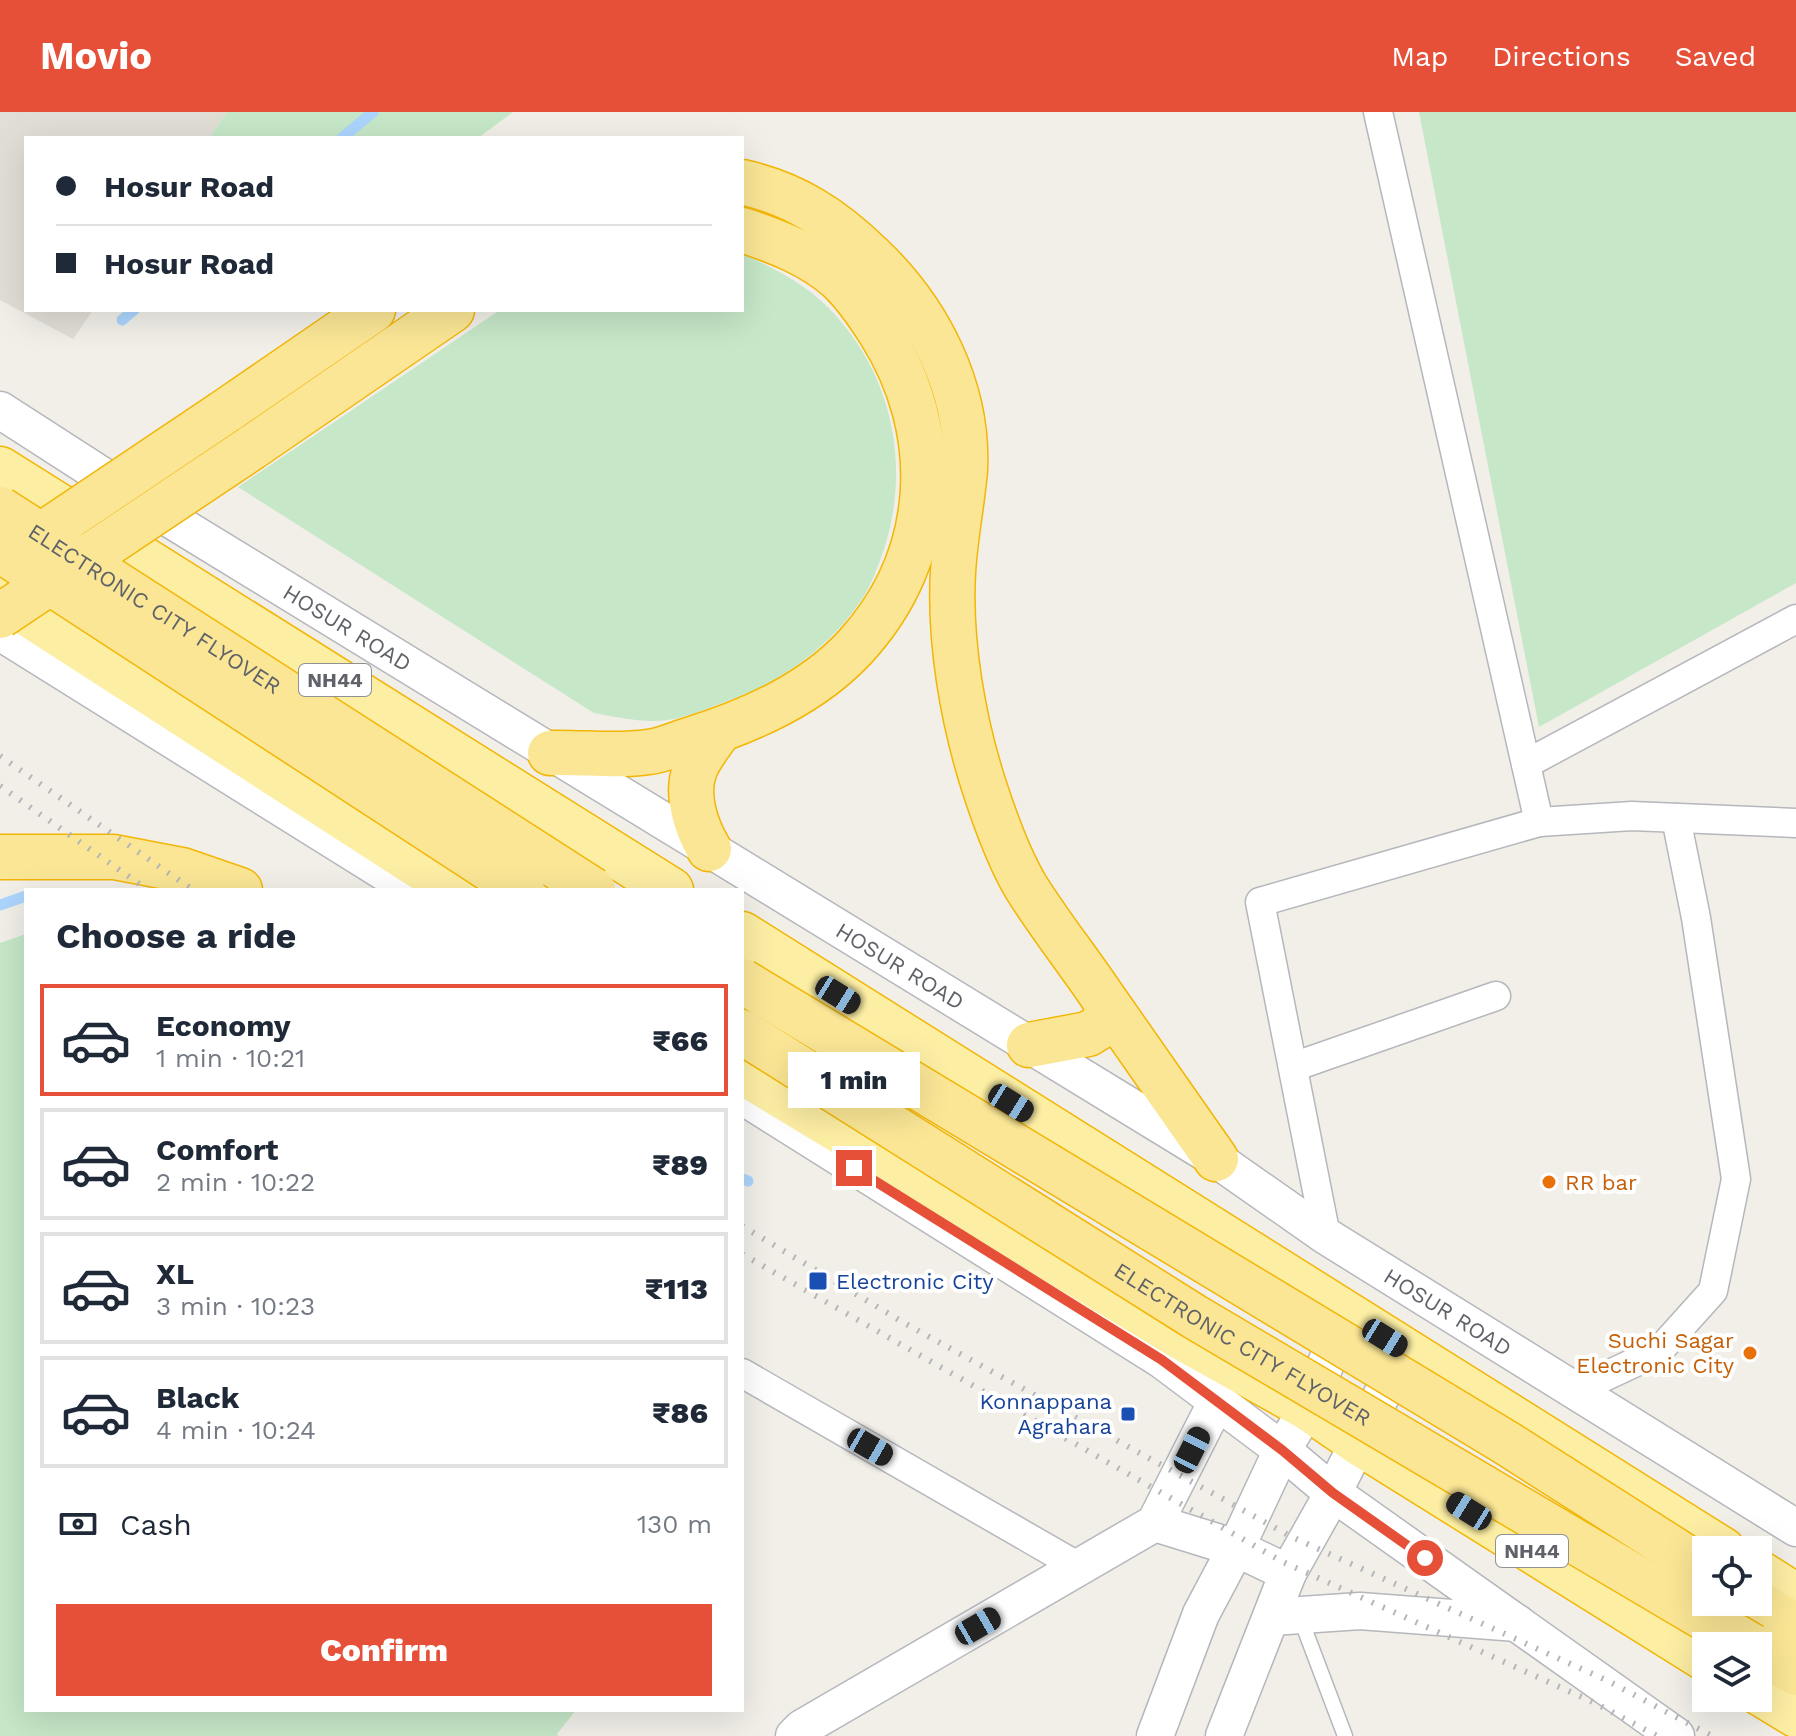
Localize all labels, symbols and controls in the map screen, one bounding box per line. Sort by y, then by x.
text: Movio [40,34,152,78]
text: Map [1391,40,1448,73]
text: Directions [1492,40,1631,73]
text: Saved [1675,40,1756,73]
text: Hosur Road [104,169,274,204]
text: Hosur Road [104,246,274,281]
street label: ELECTRONIC CITY FLYOVER [24,518,286,699]
street label: HOSUR ROAD [279,579,416,676]
road number: NH44 [299,664,371,696]
text: Choose a ride [56,915,296,957]
street label: HOSUR ROAD [832,917,969,1014]
car [811,972,865,1018]
icon: car [60,1004,132,1076]
text: Economy [156,1008,291,1043]
text: ₹66 [652,1023,708,1058]
text: 1 min · 10:21 [156,1043,305,1073]
callout: 1 min [788,1052,920,1108]
text: 1 min [821,1065,887,1095]
car [984,1080,1038,1126]
icon: car [60,1128,132,1200]
text: Comfort [156,1132,278,1167]
text: ₹89 [652,1147,708,1182]
route end [836,1150,872,1186]
text: 2 min · 10:22 [156,1167,315,1197]
place label: RR bar [1565,1170,1637,1195]
marker: RR bar [1540,1173,1558,1191]
icon: car [60,1252,132,1324]
text: XL [156,1256,194,1291]
street label: ELECTRONIC CITY FLYOVER [1110,1257,1376,1431]
street label: HOSUR ROAD [1380,1263,1516,1361]
place label: Electronic City [836,1269,994,1294]
marker: Electronic City [807,1270,829,1292]
text: ₹113 [645,1271,708,1306]
text: 3 min · 10:23 [156,1291,315,1321]
car [1358,1315,1412,1361]
place label: Suchi Sagar Electronic City [1576,1328,1735,1378]
marker: Suchi Sagar Electronic City [1741,1344,1759,1362]
icon: car [60,1376,132,1448]
text: Black [156,1380,240,1415]
place label: Konnappana Agrahara [979,1389,1112,1439]
text: ₹86 [652,1395,708,1430]
marker: Konnappana Agrahara [1119,1405,1137,1423]
text: 4 min · 10:24 [156,1415,316,1445]
car [1170,1423,1214,1477]
car [843,1425,897,1469]
car [1442,1488,1496,1534]
icon: cash [56,1502,100,1546]
text: Cash [120,1507,192,1542]
text: 130 m [637,1509,712,1539]
road number: NH44 [1496,1535,1568,1567]
map controls [1692,1536,1772,1712]
button: locate [1692,1536,1772,1616]
route start [1407,1540,1443,1576]
button: Confirm [56,1604,712,1696]
car [951,1604,1005,1648]
button: layers [1692,1632,1772,1712]

